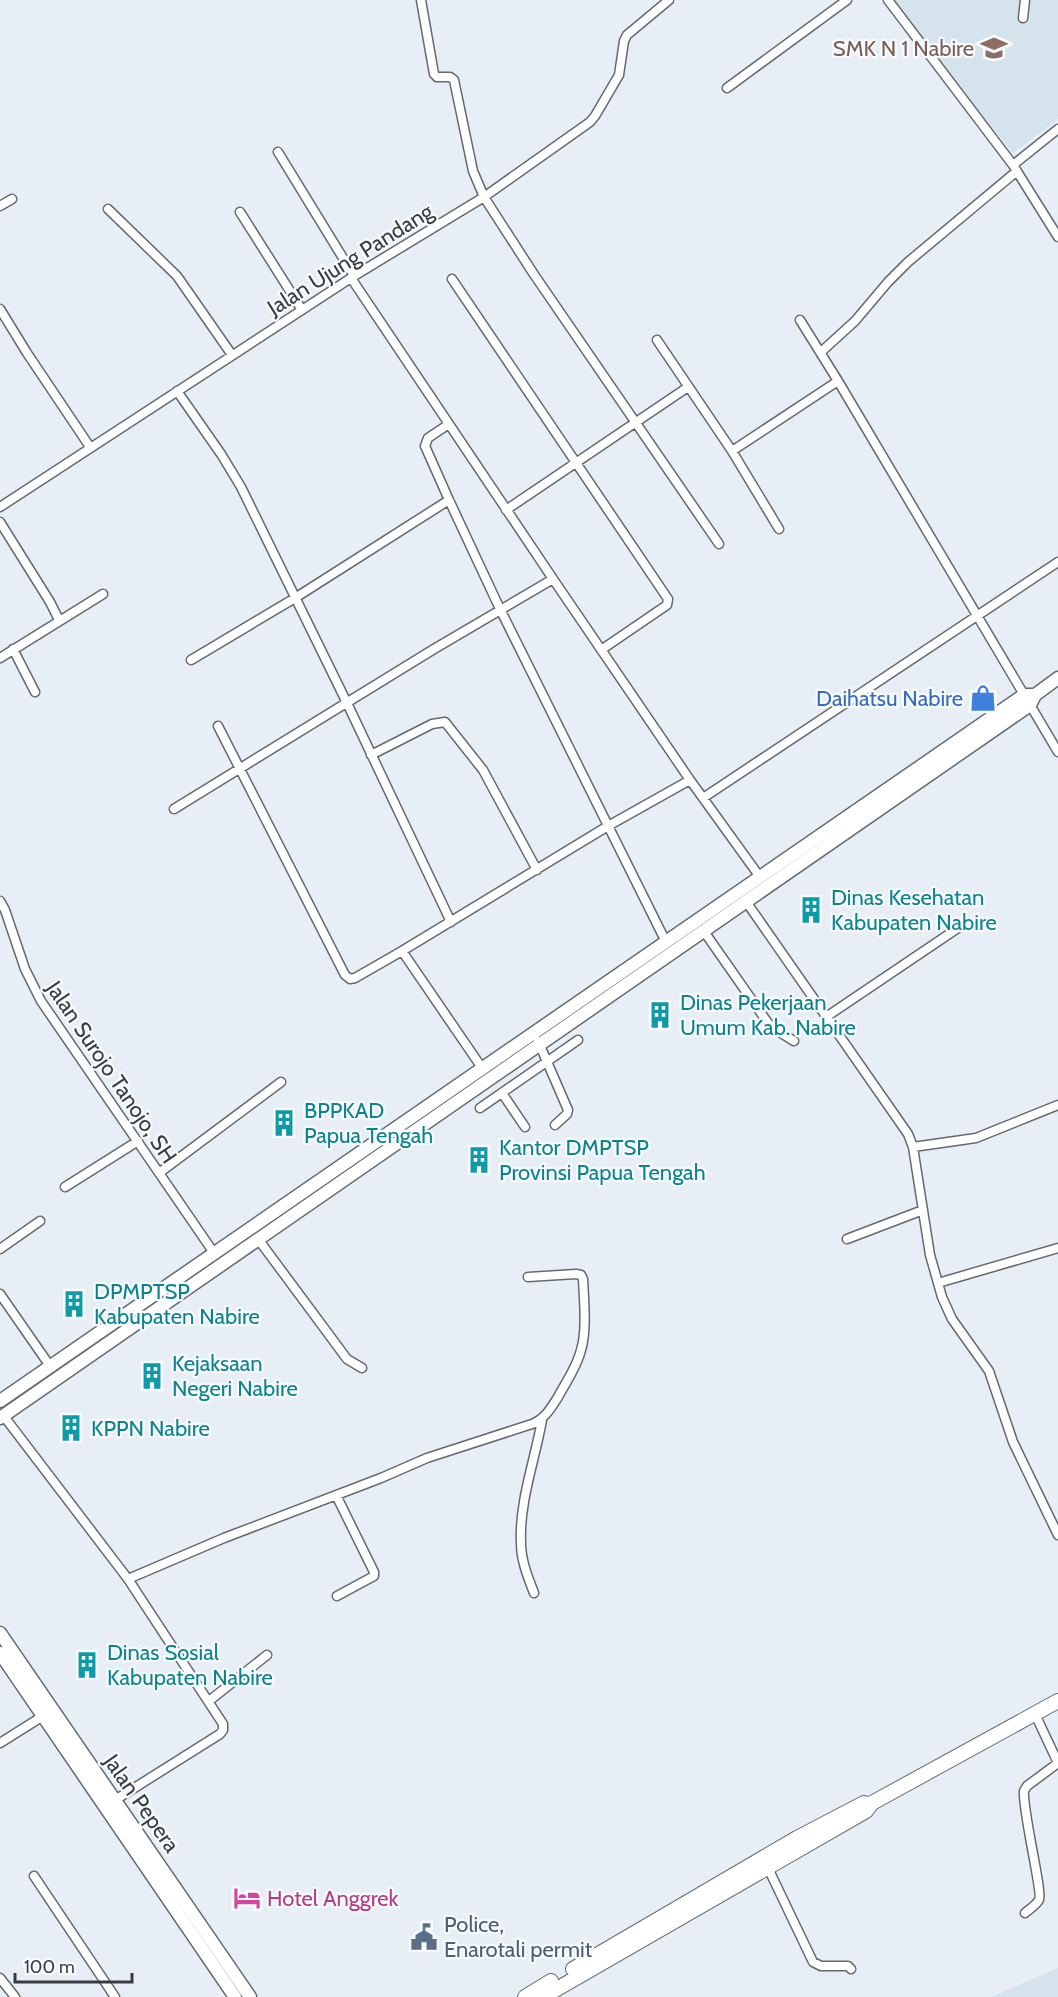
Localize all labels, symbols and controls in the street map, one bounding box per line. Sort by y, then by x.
school or university icon: SMK N 1 Nabire [979,33,1009,63]
place label: SMK N 1 Nabire [833,35,974,62]
street label: Jalan Ujung Pandang [262,197,439,322]
shop icon: Daihatsu Nabire [968,683,998,713]
place label: Daihatsu Nabire [816,685,963,712]
place label: Dinas Kesehatan Kabupaten Nabire [831,884,997,936]
building icon: Dinas Kesehatan Kabupaten Nabire [796,895,826,925]
street label: Jalan Surojo Tanojo, SH [40,975,183,1168]
place label: Dinas Pekerjaan Umum Kab. Nabire [680,989,856,1041]
building icon: Dinas Pekerjaan Umum Kab. Nabire [645,1000,675,1030]
place label: BPPKAD Papua Tengah [304,1097,433,1149]
building icon: BPPKAD Papua Tengah [269,1108,299,1138]
place label: Kantor DMPTSP Provinsi Papua Tengah [499,1134,706,1186]
building icon: Kantor DMPTSP Provinsi Papua Tengah [464,1145,494,1175]
place label: DPMPTSP Kabupaten Nabire [94,1278,260,1330]
building icon: DPMPTSP Kabupaten Nabire [59,1289,89,1319]
place label: Kejaksaan Negeri Nabire [172,1350,298,1402]
building icon: Kejaksaan Negeri Nabire [137,1361,167,1391]
building icon: KPPN Nabire [56,1413,86,1443]
place label: KPPN Nabire [91,1415,210,1442]
place label: Dinas Sosial Kabupaten Nabire [107,1639,273,1691]
building icon: Dinas Sosial Kabupaten Nabire [72,1650,102,1680]
street label: Jalan Pepera [97,1748,185,1858]
hotel icon: Hotel Anggrek [232,1883,262,1913]
place label: Hotel Anggrek [267,1885,399,1912]
place label: Police, Enarotali permit [444,1911,593,1963]
public building icon: Police, Enarotali permit [409,1922,439,1952]
scale bar [15,1946,132,1984]
text: 100 m [24,1956,75,1978]

